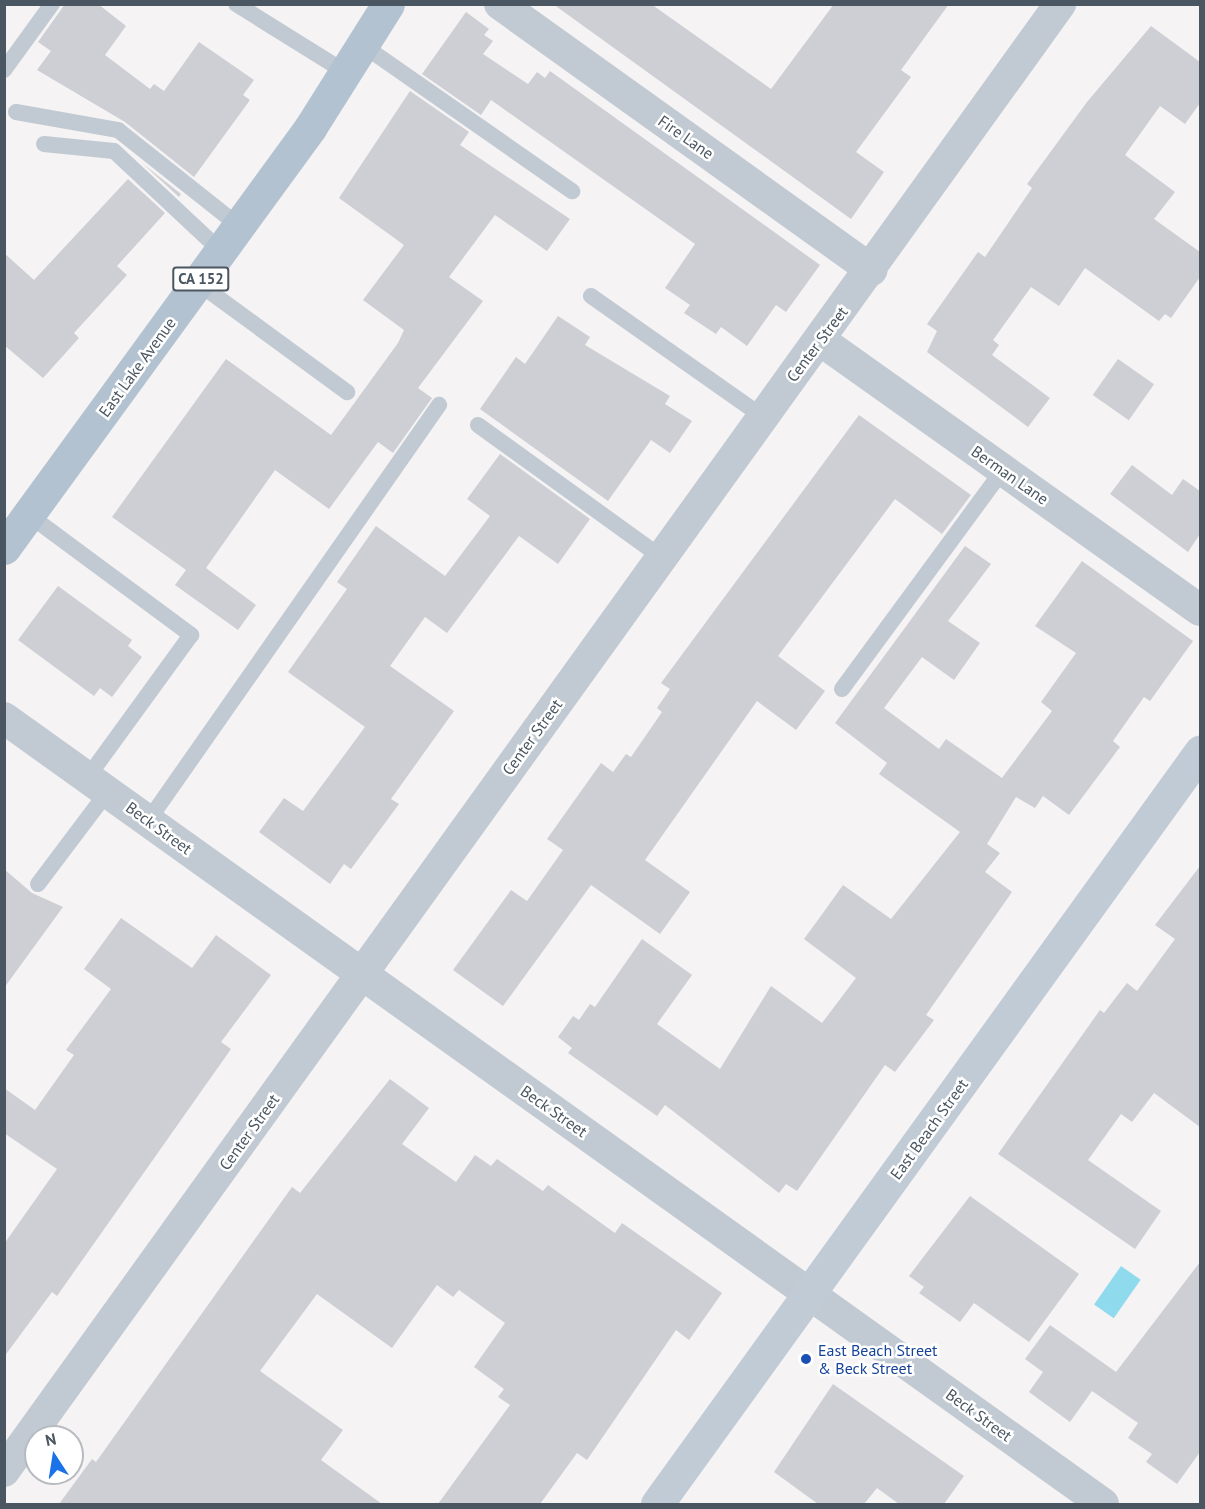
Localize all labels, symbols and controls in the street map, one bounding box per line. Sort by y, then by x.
street label: Fire Lane [655,111,717,163]
road number: CA 152 [171,267,231,291]
street label: Center Street [782,303,852,385]
street label: East Lake Avenue [94,313,180,421]
street label: Berman Lane [968,441,1052,509]
street label: Center Street [498,695,566,779]
street label: Beck Street [122,798,196,858]
street label: East Beach Street [886,1075,972,1183]
street label: Beck Street [517,1081,591,1141]
street label: Center Street [215,1090,283,1174]
place label: East Beach Street & Beck Street [818,1340,937,1378]
marker: East Beach Street & Beck Street [799,1352,813,1366]
street label: Beck Street [942,1385,1016,1445]
north arrow [24,1425,84,1485]
text: N [43,1428,58,1450]

